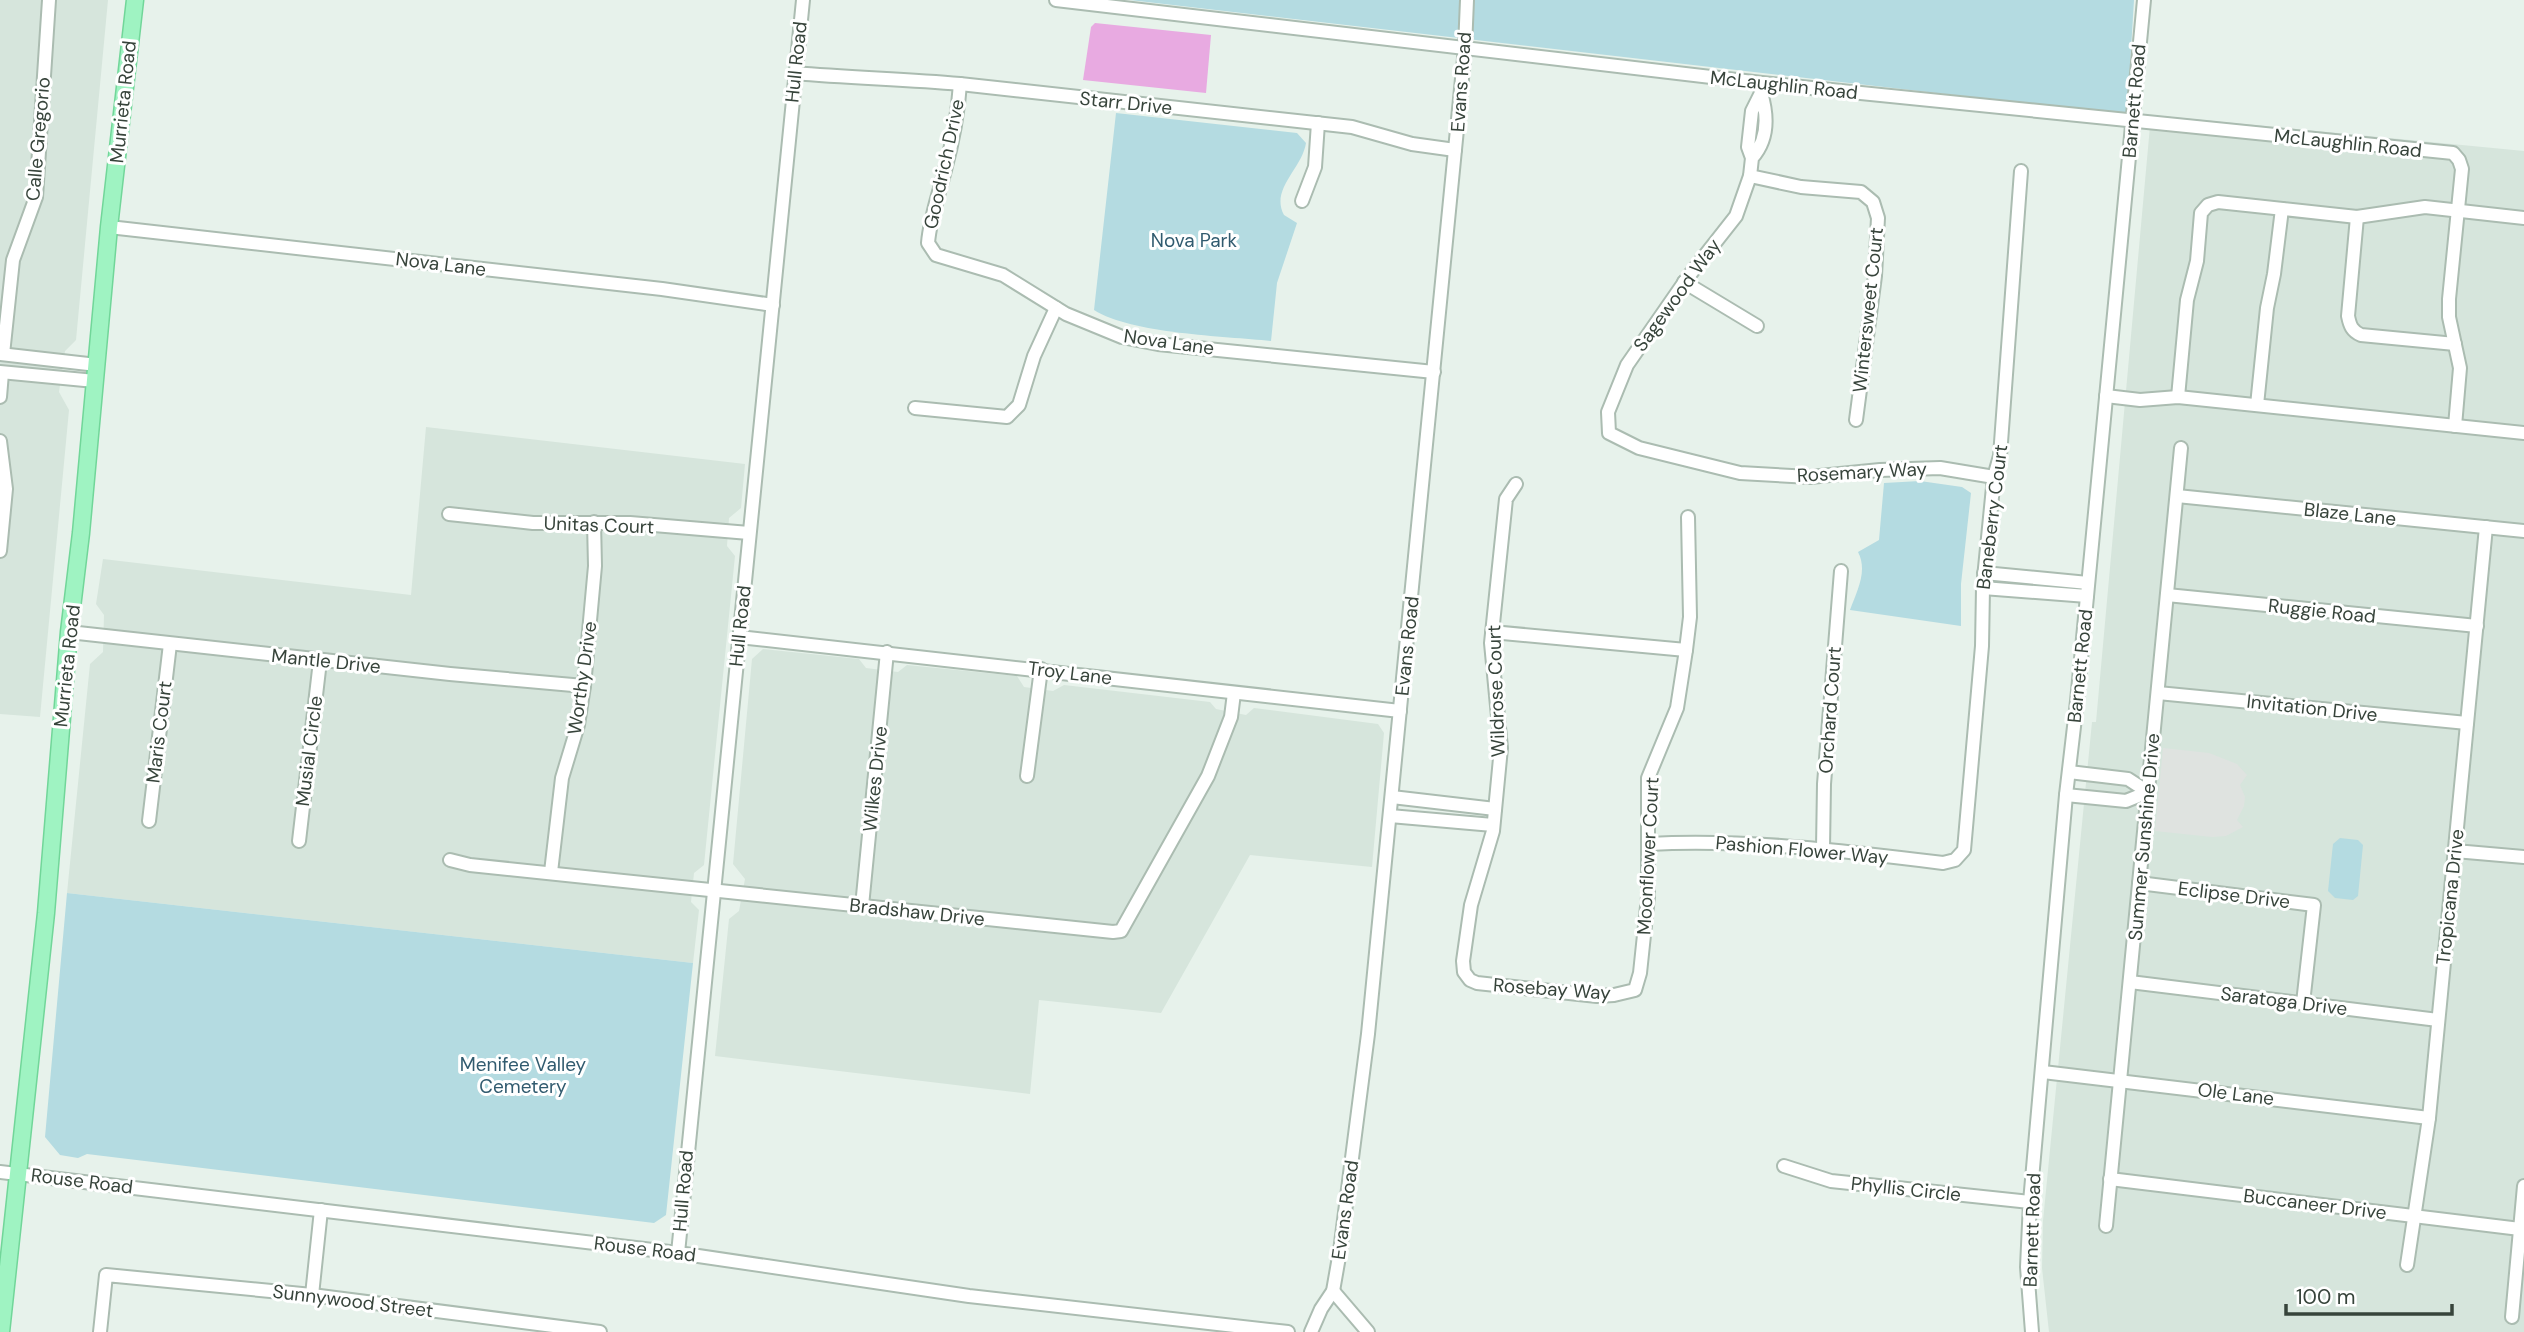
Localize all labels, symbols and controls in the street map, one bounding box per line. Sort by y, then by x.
street label: Hull Road [779,20,813,104]
street label: Evans Road [1445,31,1477,133]
street label: Murrieta Road [104,40,142,164]
street label: Barnett Road [2117,43,2151,159]
street label: McLaughlin Road [1709,65,1859,105]
street label: Calle Gregorio [20,76,56,202]
street label: Starr Drive [1078,86,1174,120]
street label: Goodrich Drive [918,97,970,231]
street label: McLaughlin Road [2273,123,2423,163]
street label: Wintersweet Court [1847,226,1889,394]
park label: Nova Park [1151,228,1238,253]
street label: Sagewood Way [1628,233,1727,356]
street label: Nova Lane [394,246,488,282]
street label: Nova Lane [1122,323,1216,361]
street label: Baneberry Court [1971,443,2013,591]
street label: Rosemary Way [1796,456,1928,488]
street label: Blaze Lane [2303,497,2397,531]
street label: Unitas Court [543,511,655,539]
street label: Hull Road [723,584,757,668]
street label: Ruggie Road [2267,593,2377,629]
street label: Evans Road [1389,595,1425,697]
street label: Murrieta Road [48,604,86,728]
street label: Barnett Road [2062,608,2098,724]
street label: Worthy Drive [562,620,602,736]
street label: Wildrose Court [1481,624,1511,758]
street label: Mantle Drive [270,643,382,679]
street label: Orchard Court [1813,646,1847,774]
street label: Troy Lane [1027,655,1113,691]
street label: Maris Court [140,679,178,785]
street label: Invitation Drive [2245,689,2379,727]
street label: Musial Circle [290,694,328,808]
street label: Wilkes Drive [857,725,893,833]
street label: Summer Sunshine Drive [2122,732,2166,942]
street label: Moonflower Court [1631,776,1665,936]
street label: Tropicana Drive [2430,828,2470,966]
street label: Pashion Flower Way [1714,830,1890,870]
street label: Eclipse Drive [2177,876,2291,914]
street label: Bradshaw Drive [848,892,986,932]
street label: Rosebay Way [1492,972,1612,1006]
street label: Saratoga Drive [2219,981,2349,1021]
park label: Menifee Valley Cemetery [460,1052,587,1099]
street label: Ole Lane [2196,1077,2276,1111]
street label: Hull Road [667,1149,699,1233]
street label: Evans Road [1326,1159,1364,1261]
street label: Rouse Road [30,1162,134,1200]
street label: Phyllis Circle [1850,1171,1962,1207]
street label: Barnett Road [2018,1172,2046,1288]
street label: Buccaneer Drive [2242,1183,2388,1225]
street label: Rouse Road [593,1230,697,1268]
scale bar [2286,1272,2452,1316]
street label: Sunnywood Street [271,1279,435,1323]
text: 100 m [2296,1283,2356,1311]

